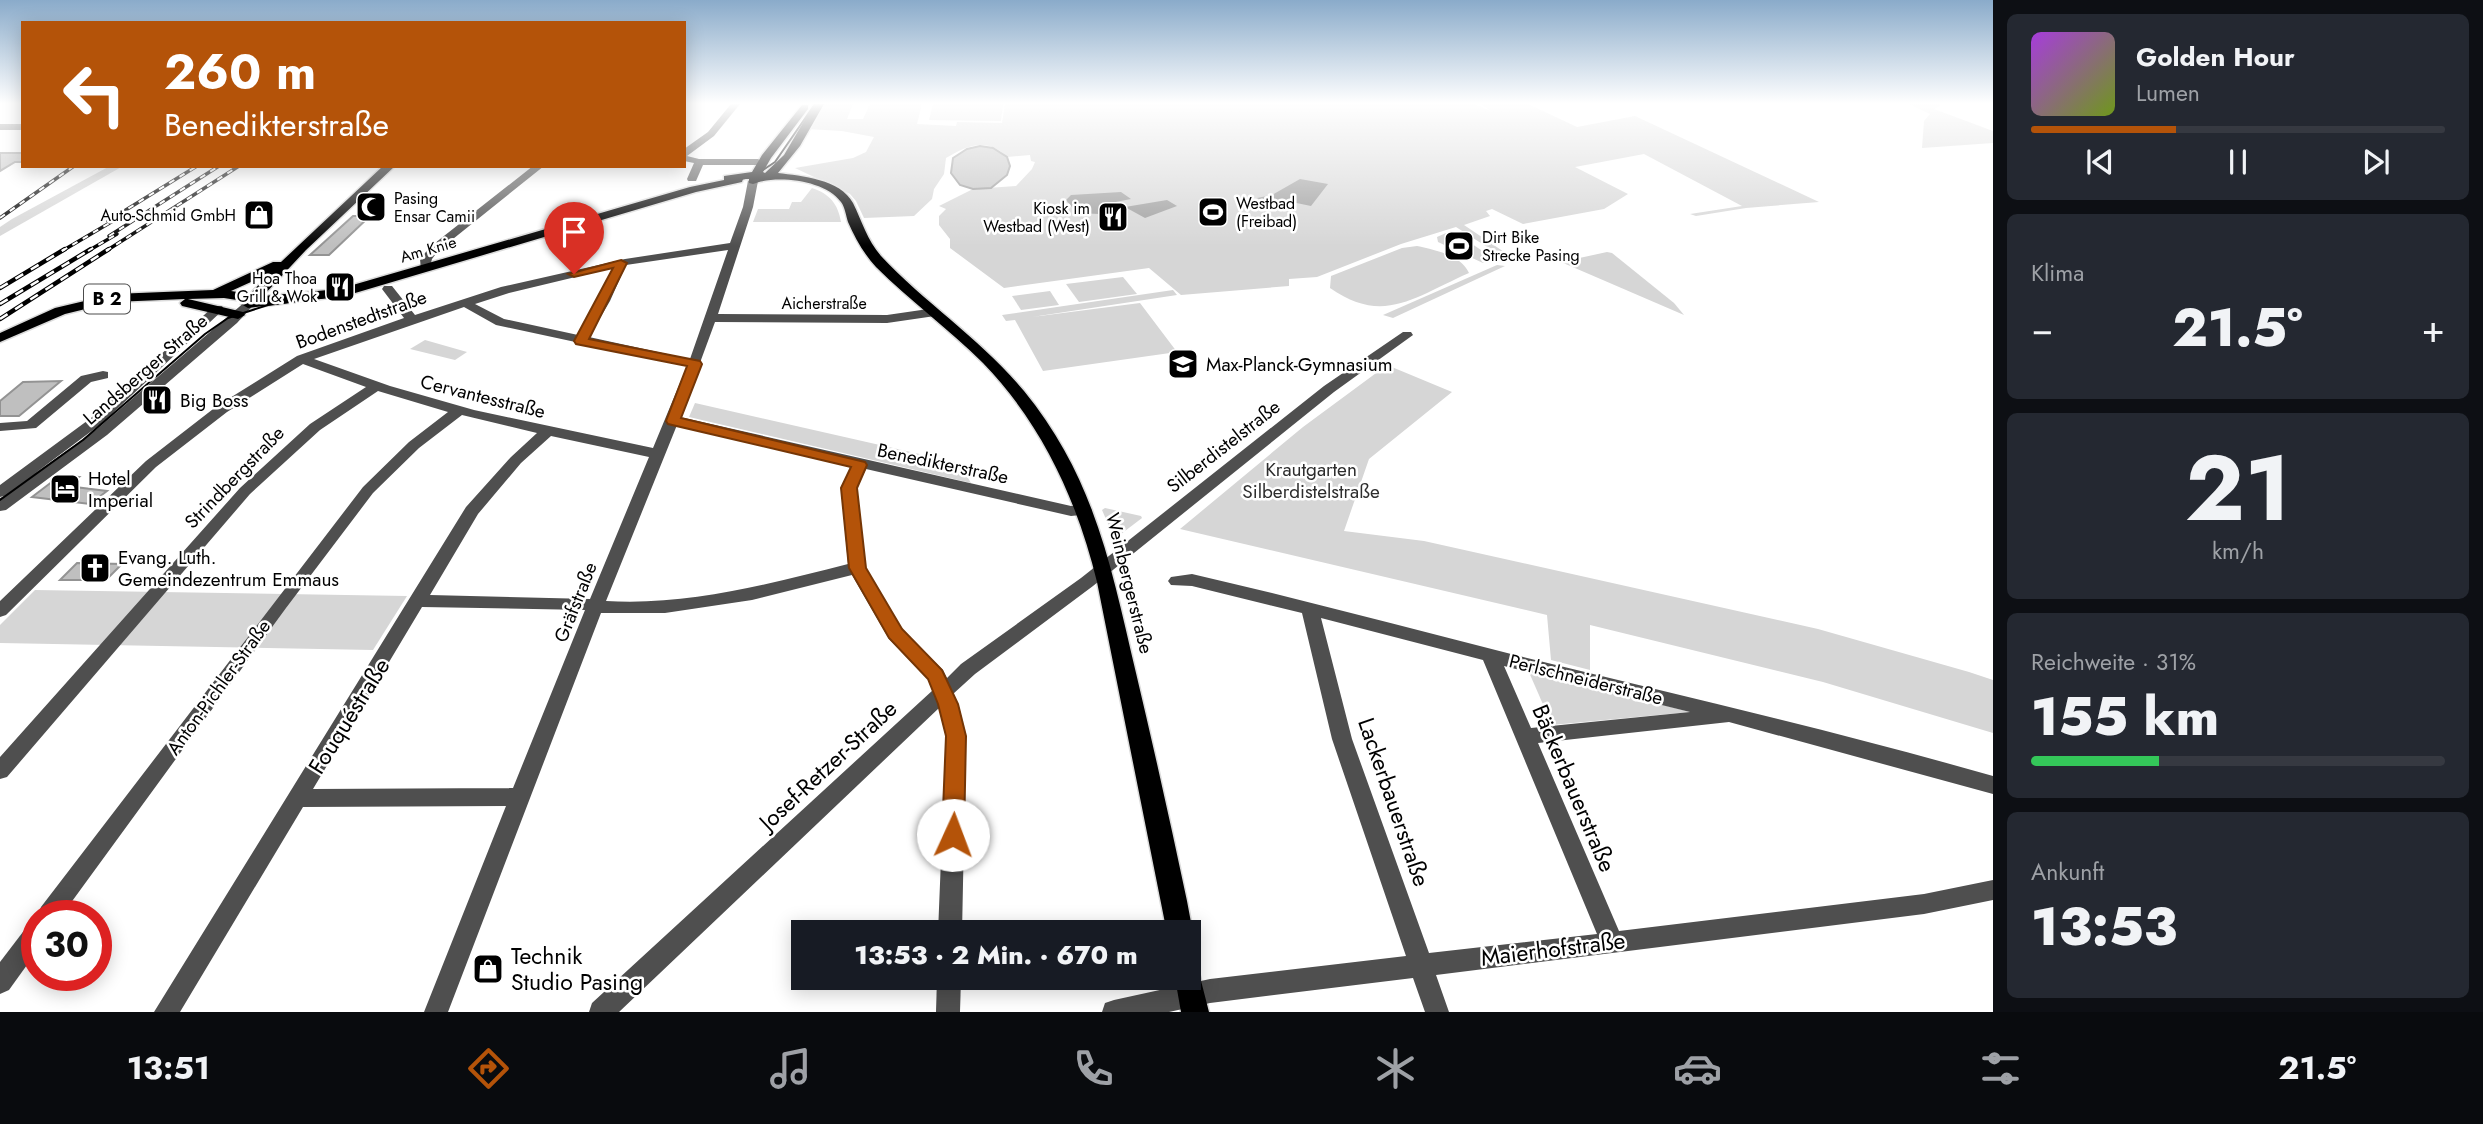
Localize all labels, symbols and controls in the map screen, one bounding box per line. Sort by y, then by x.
text: 260 m [164,37,316,107]
text: Golden Hour [2136,38,2295,76]
icon: left [49,49,140,140]
text: Lumen [2136,76,2200,110]
text: Benedikterstraße [164,102,389,148]
icon: previous [2081,143,2119,181]
icon: pause [2219,143,2257,181]
icon: next [2357,143,2395,181]
place label: Pasing Ensar Camii [394,187,475,228]
mosque icon: Pasing Ensar Camii [354,190,388,224]
place label: Westbad (Freibad) [1236,192,1297,233]
sports icon: Westbad (Freibad) [1196,195,1230,229]
place label: Kiosk im Westbad (West) [983,197,1090,238]
shop icon: Auto-Schmid GmbH [242,198,276,232]
restaurant icon: Kiosk im Westbad (West) [1096,200,1130,234]
pin [544,202,604,274]
place label: Auto-Schmid GmbH [101,204,236,227]
icon: arrive [555,213,593,251]
place label: Dirt Bike Strecke Pasing [1482,226,1580,267]
sports icon: Dirt Bike Strecke Pasing [1442,229,1476,263]
street label: Am Knie [397,230,459,268]
text: Klima [2031,256,2084,290]
place label: Hoa Thoa Grill & Wok [237,267,318,308]
restaurant icon: Hoa Thoa Grill & Wok [323,270,357,304]
street label: Bodenstedtstraße [292,283,431,356]
road number: B 2 [84,284,130,314]
text: 21.5° [2172,290,2303,366]
street label: Aicherstraße [781,292,867,315]
text: − [2031,301,2053,356]
text: + [2422,301,2445,356]
street label: Landsberger Straße [77,308,214,431]
school or university icon: Max-Planck-Gymnasium [1166,347,1200,381]
place label: Max-Planck-Gymnasium [1206,351,1393,378]
street label: Cervantesstraße [418,368,548,425]
restaurant icon: Big Boss [140,383,174,417]
place label: Big Boss [180,387,249,414]
street label: Silberdistelstraße [1161,393,1286,499]
street label: Strindbergstraße [178,420,291,535]
text: 21 [2185,423,2291,554]
street label: Benedikterstraße [875,436,1011,491]
park label: Krautgarten Silberdistelstraße [1242,456,1380,505]
place label: Hotel Imperial [88,465,153,514]
hotel icon: Hotel Imperial [48,472,82,506]
street label: Weinbergerstraße [1099,510,1160,657]
text: km/h [2212,534,2264,568]
place label: Evang. Luth. Gemeindezentrum Emmaus [118,544,339,593]
church icon: Evang. Luth. Gemeindezentrum Emmaus [78,551,112,585]
street label: Gräfstraße [547,558,604,646]
street label: Anton-Pichler-Straße [160,614,277,761]
text: Reichweite · 31% [2031,645,2196,679]
street label: Perlschneiderstraße [1506,647,1666,712]
street label: Fouquéstraße [300,651,398,781]
text: 155 km [2031,679,2219,755]
street label: Josef-Retzer-Straße [749,692,905,840]
street label: Bäckerbauerstraße [1523,699,1625,877]
street label: Lackerbauerstraße [1349,713,1439,891]
position arrow [916,798,990,872]
text: Ankunft [2031,855,2104,889]
text: 13:53 [2031,889,2177,965]
speed limit sign: 30 [21,900,112,991]
street label: Maierhofstraße [1479,923,1627,975]
text: 13:53 · 2 Min. · 670 m [854,936,1138,974]
place label: Technik Studio Pasing [511,939,643,999]
shop icon: Technik Studio Pasing [471,952,505,986]
icon: directions [464,1044,513,1093]
icon: music [766,1044,815,1093]
icon: phone [1069,1044,1118,1093]
icon: climate [1371,1044,1420,1093]
icon: car [1673,1044,1722,1093]
icon: filters [1976,1044,2025,1093]
text: 13:51 [127,1045,210,1091]
text: 21.5° [2278,1045,2356,1091]

